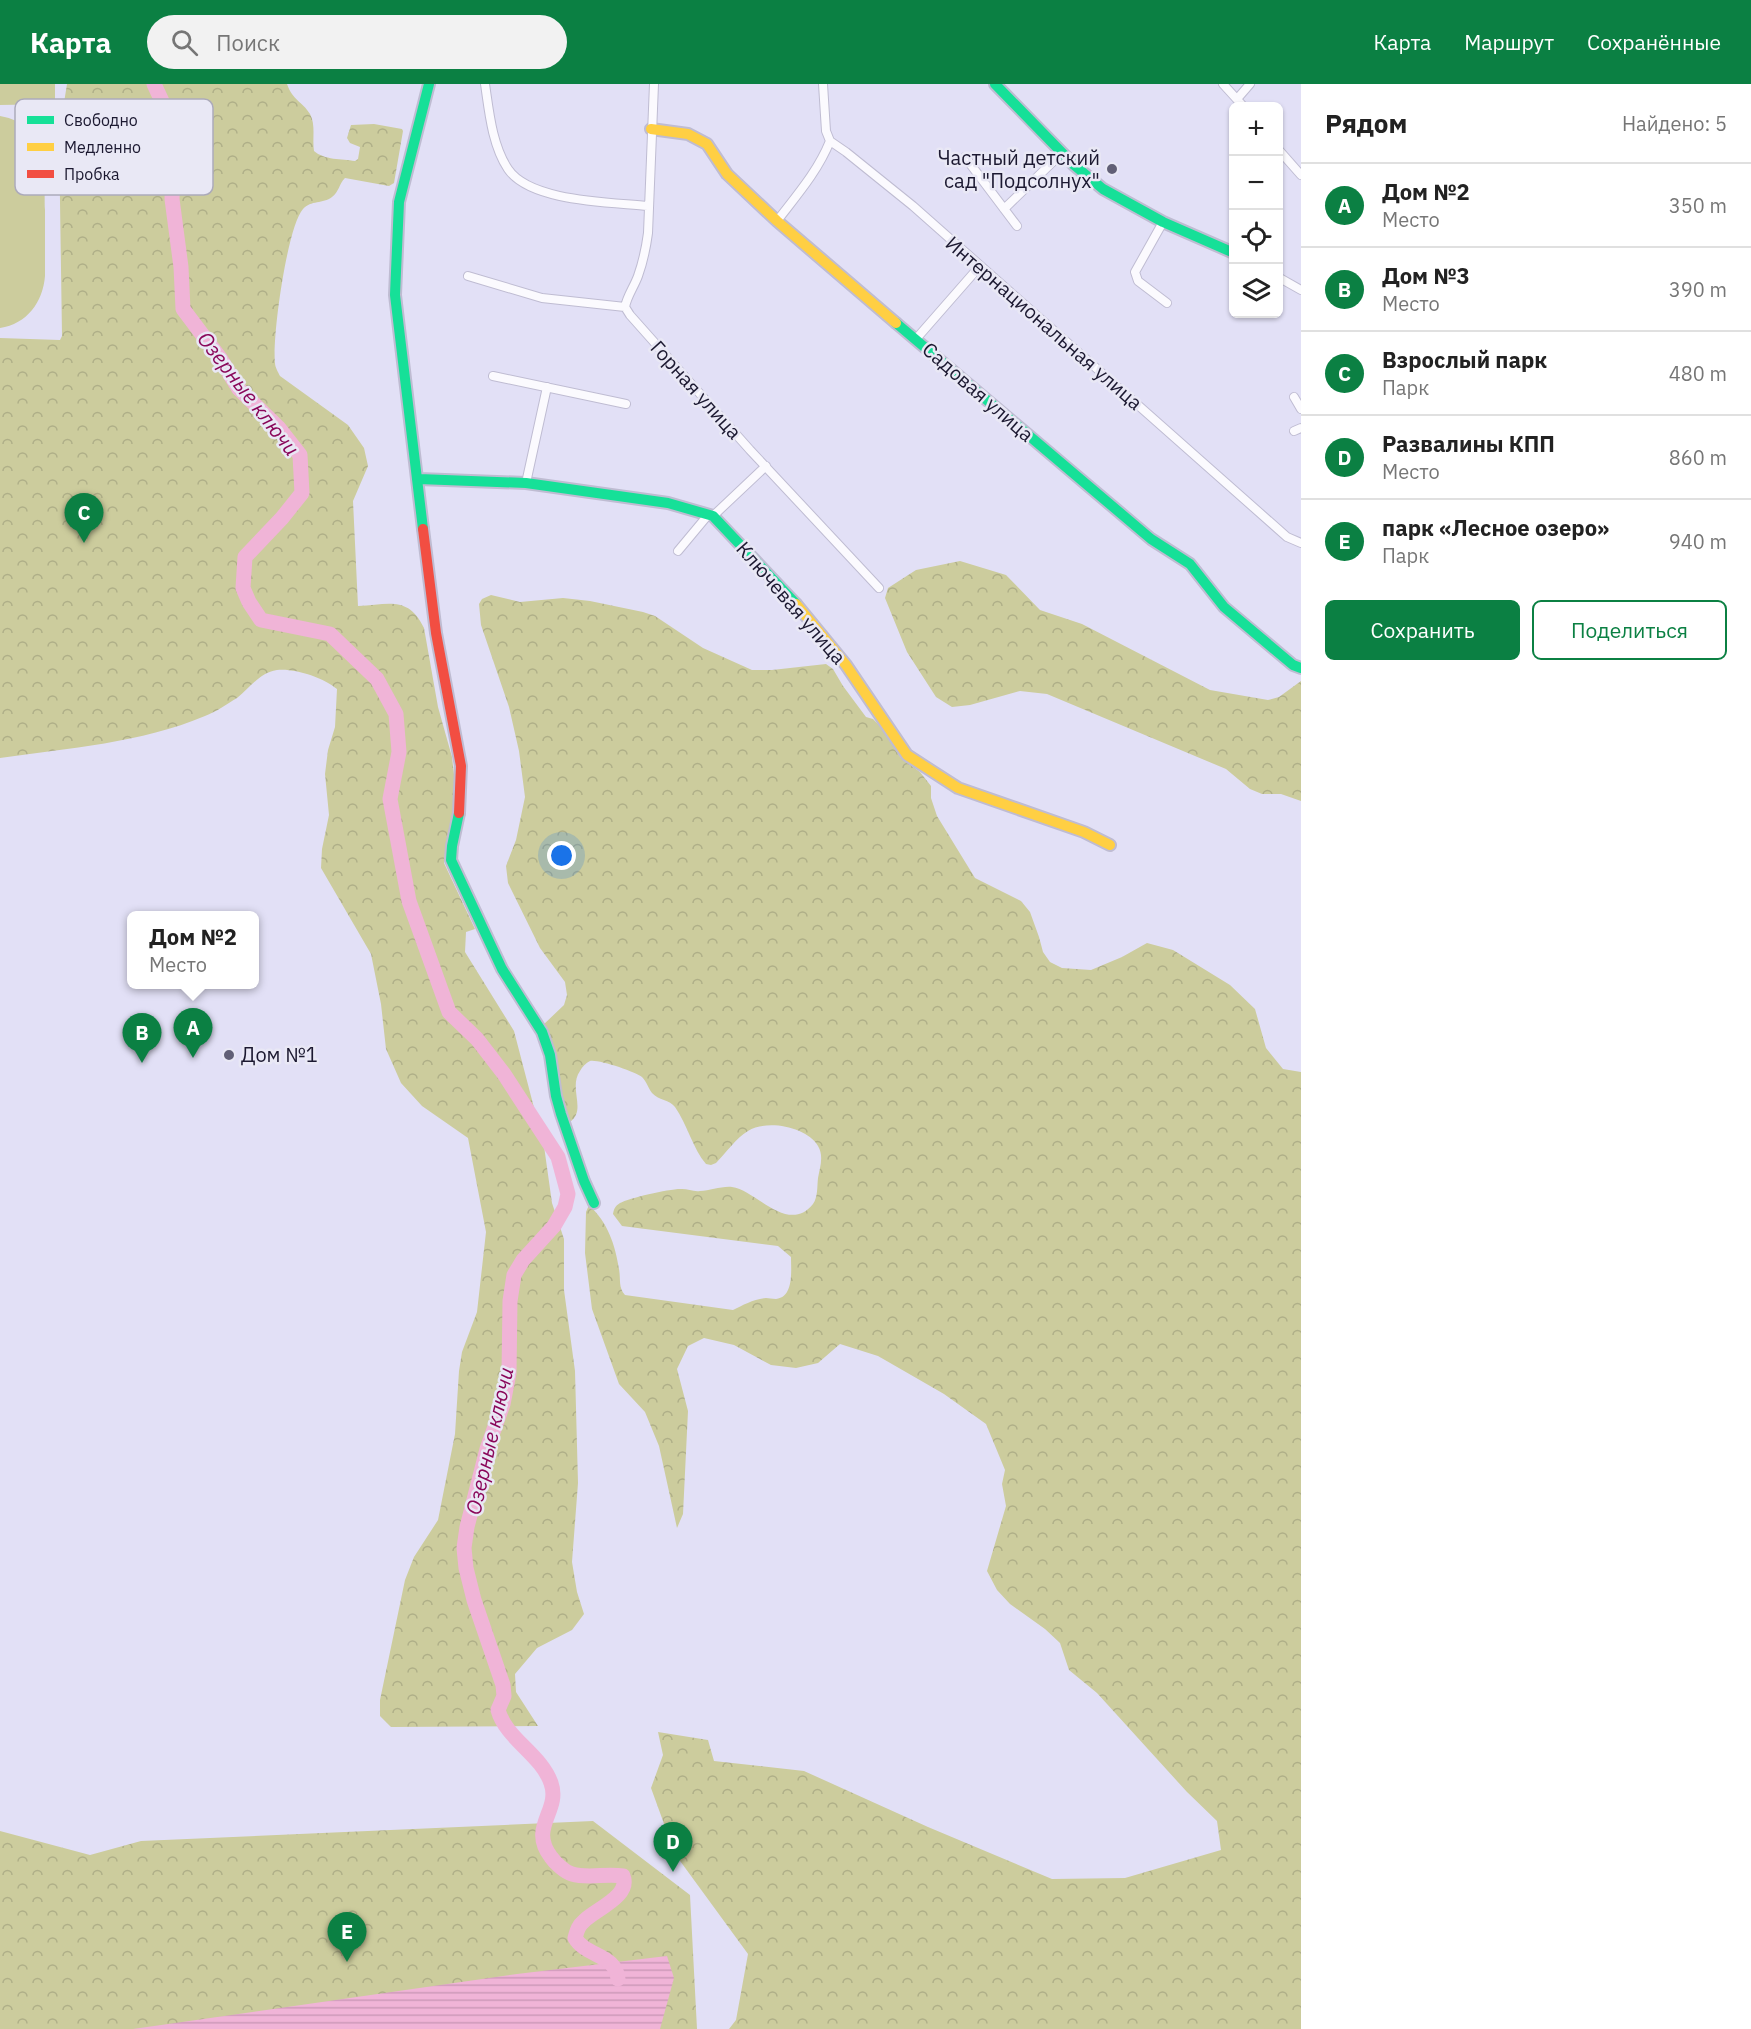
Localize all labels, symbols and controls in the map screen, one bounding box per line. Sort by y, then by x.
search box [147,15,567,69]
text: Карта [30,24,111,61]
icon: search [168,26,201,59]
text: Поиск [216,28,280,57]
text: Карта [1373,28,1431,56]
text: Маршрут [1464,28,1554,56]
text: Сохранённые [1587,28,1721,56]
legend [15,99,213,195]
map controls [1229,102,1283,318]
button: + [1229,102,1283,156]
text: Рядом [1325,106,1407,140]
text: Свободно [64,110,138,130]
text: Найдено: 5 [1622,110,1727,137]
text: Медленно [64,137,141,157]
place label: Частный детский сад "Подсолнух" [938,144,1100,194]
button: − [1229,156,1283,210]
marker: Частный детский сад "Подсолнух" [1105,162,1119,176]
text: Пробка [64,164,120,184]
text: Дом №2 [1382,177,1470,206]
text: A [1338,192,1351,219]
text: 350 m [1669,192,1727,219]
text: Место [1382,206,1440,233]
button: locate [1229,210,1283,264]
street label: Интернациональная улица [940,230,1149,416]
text: Дом №3 [1382,261,1470,290]
button: layers [1229,264,1283,318]
text: B [1338,276,1351,303]
text: 390 m [1669,276,1727,303]
text: Место [1382,290,1440,317]
water label: Озерные ключи [191,325,306,461]
street label: Горная улица [645,335,748,445]
street label: Садовая улица [917,336,1040,448]
text: Взрослый парк [1382,345,1547,374]
text: C [1338,360,1351,387]
text: 480 m [1669,360,1727,387]
text: Парк [1382,374,1429,401]
text: Развалины КПП [1382,429,1555,458]
text: D [1338,444,1351,471]
text: 860 m [1669,444,1727,471]
text: Место [1382,458,1440,485]
pin: C [64,494,104,543]
text: парк «Лесное озеро» [1382,513,1609,542]
text: E [1338,528,1351,555]
text: 940 m [1669,528,1727,555]
street label: Ключевая улица [730,535,852,670]
text: Парк [1382,542,1429,569]
button: Сохранить [1325,600,1520,660]
button: Поделиться [1532,600,1727,660]
your location [547,841,576,870]
popup [127,911,259,989]
text: Дом №2 [149,922,237,951]
text: Место [149,951,207,978]
pin: A [174,1008,212,1058]
pin: B [122,1014,162,1063]
place label: Дом №1 [241,1041,318,1068]
marker: Дом №1 [222,1048,236,1062]
water label: Озерные ключи [458,1364,520,1517]
pin: D [654,1822,692,1872]
pin: E [328,1912,366,1962]

